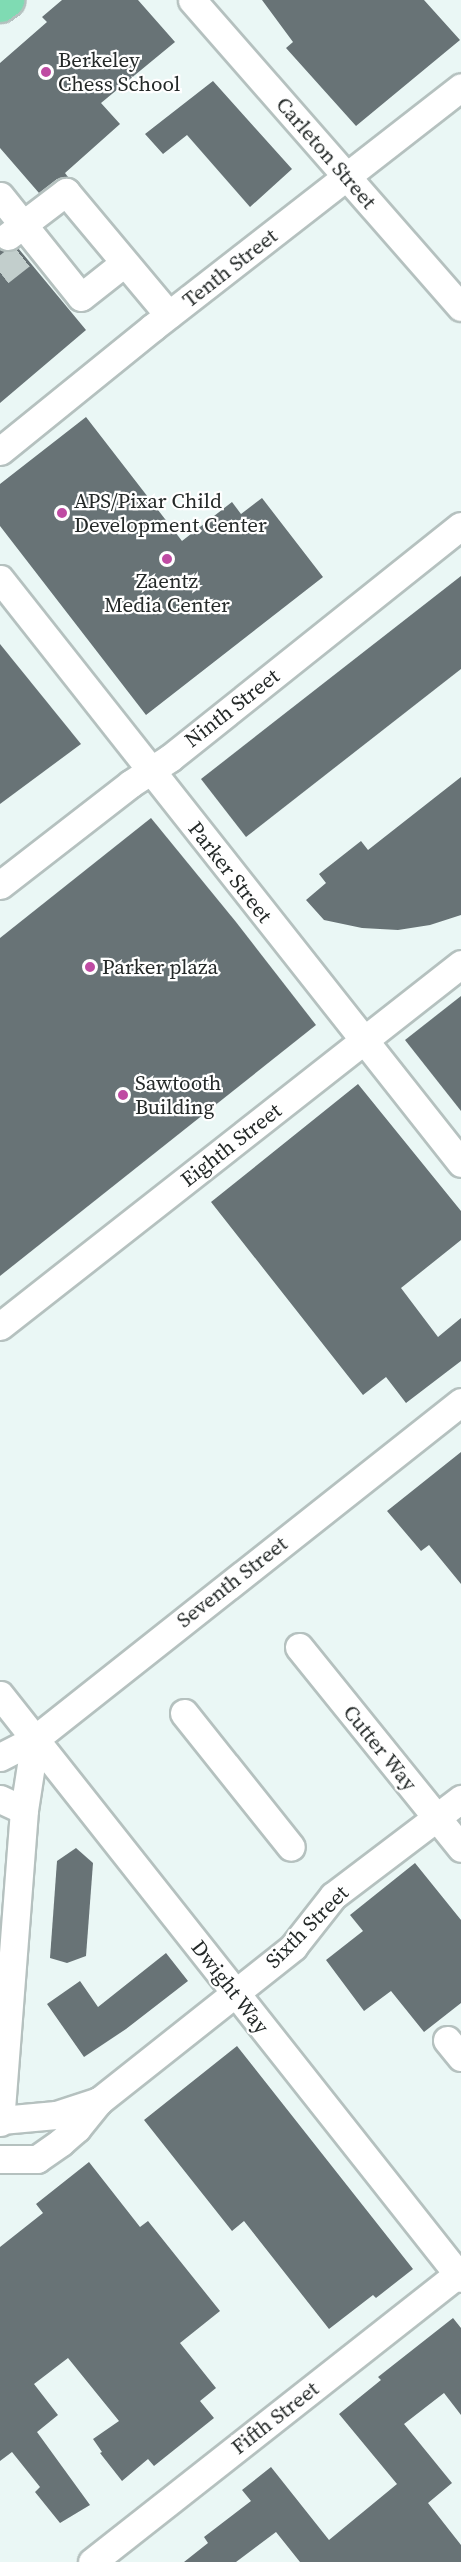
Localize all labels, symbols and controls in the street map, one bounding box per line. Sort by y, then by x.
place label: Berkeley Chess School [58,47,180,97]
marker: Berkeley Chess School [39,65,53,79]
street label: Carleton Street [271,92,381,214]
street label: Tenth Street [178,223,282,313]
place label: APS/Pixar Child Development Center [74,488,267,538]
marker: APS/Pixar Child Development Center [55,506,69,520]
marker: Zaentz Media Center [160,552,174,566]
place label: Zaentz Media Center [104,568,230,618]
street label: Ninth Street [180,663,284,753]
street label: Parker Street [183,816,277,928]
place label: Parker plaza [102,954,218,980]
marker: Parker plaza [83,960,97,974]
place label: Sawtooth Building [135,1070,221,1120]
marker: Sawtooth Building [116,1088,130,1102]
street label: Eighth Street [176,1098,286,1192]
street label: Seventh Street [172,1531,292,1633]
street label: Cutter Way [338,1700,422,1796]
street label: Sixth Street [260,1880,354,1974]
street label: Dwight Way [186,1935,274,2039]
street label: Fifth Street [226,2376,324,2460]

